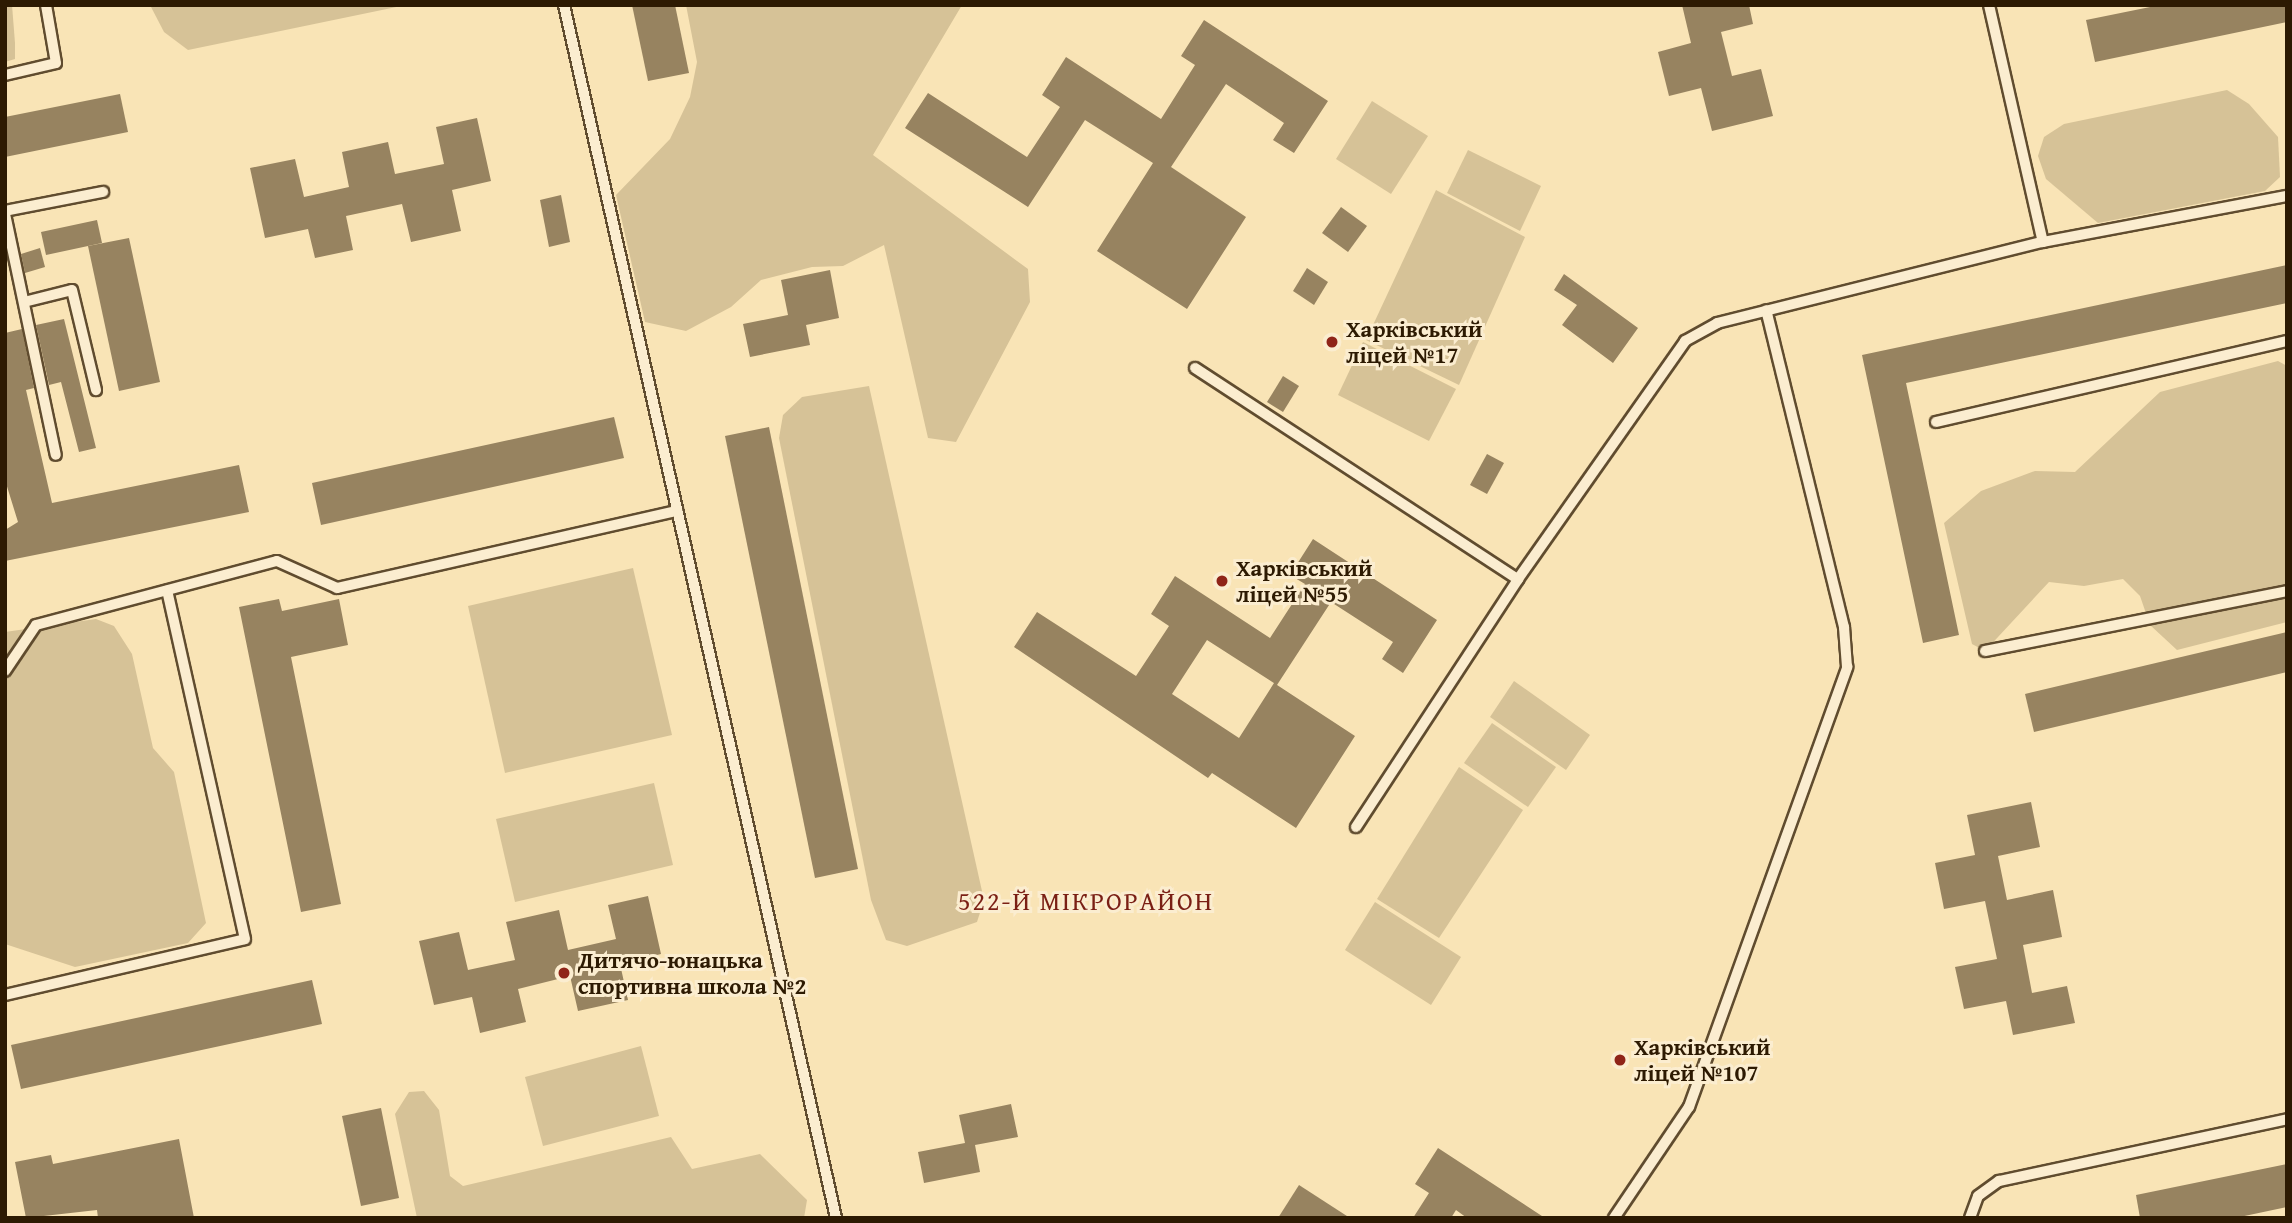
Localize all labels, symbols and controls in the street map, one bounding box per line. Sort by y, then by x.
place label: Харківський ліцей №17 [1346,315,1482,369]
marker: Харківський ліцей №17 [1324,334,1340,350]
place label: Харківський ліцей №55 [1236,554,1372,608]
marker: Харківський ліцей №55 [1214,573,1230,589]
district label: 522-Й МІКРОРАЙОН [960,885,1212,917]
place label: Дитячо-юнацька спортивна школа №2 [578,946,806,1000]
marker: Дитячо-юнацька спортивна школа №2 [556,965,572,981]
place label: Харківський ліцей №107 [1634,1033,1770,1087]
marker: Харківський ліцей №107 [1612,1052,1628,1068]

